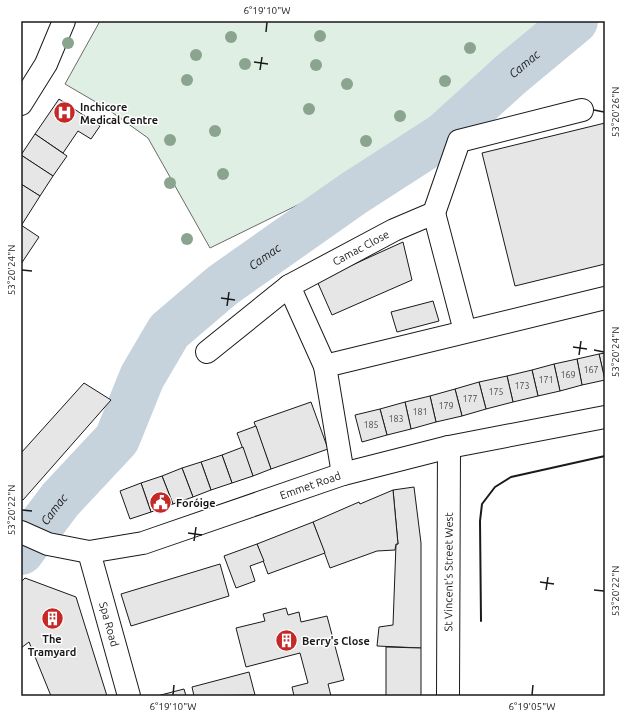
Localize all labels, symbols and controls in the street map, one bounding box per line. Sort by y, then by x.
text: 6°19'10"W [243,5,291,16]
water label: Camac [506,47,542,80]
text: 53°20'26"N [610,87,621,137]
hospital icon: Inchicore Medical Centre [51,100,77,126]
place label: Inchicore Medical Centre [80,101,158,126]
street label: Camac Close [330,228,391,268]
water label: Camac [246,240,283,272]
text: 53°20'24"N [6,245,17,295]
text: 53°20'24"N [610,327,621,377]
house number: 167 [583,365,599,375]
house number: 169 [560,370,576,380]
house number: 171 [538,375,554,385]
house number: 173 [514,381,530,391]
house number: 175 [488,387,504,397]
house number: 177 [462,394,478,404]
house number: 179 [438,401,454,411]
house number: 181 [412,407,428,417]
house number: 183 [388,414,404,424]
house number: 185 [363,420,379,430]
street label: Emmet Road [278,469,342,501]
text: 53°20'22"N [6,485,17,535]
water label: Camac [37,490,70,527]
public building icon: Foróige [147,490,173,516]
place label: Foróige [176,497,216,509]
street label: St Vincent's Street West [442,512,455,632]
text: 53°20'22"N [610,566,621,616]
street label: Spa Road [97,601,121,648]
building icon: The Tramyard [39,606,65,632]
building icon: Berry's Close [274,628,300,654]
place label: The Tramyard [28,633,76,658]
place label: Berry's Close [302,635,370,647]
text: 6°19'10"W [149,701,197,712]
text: 6°19'05"W [508,701,556,712]

